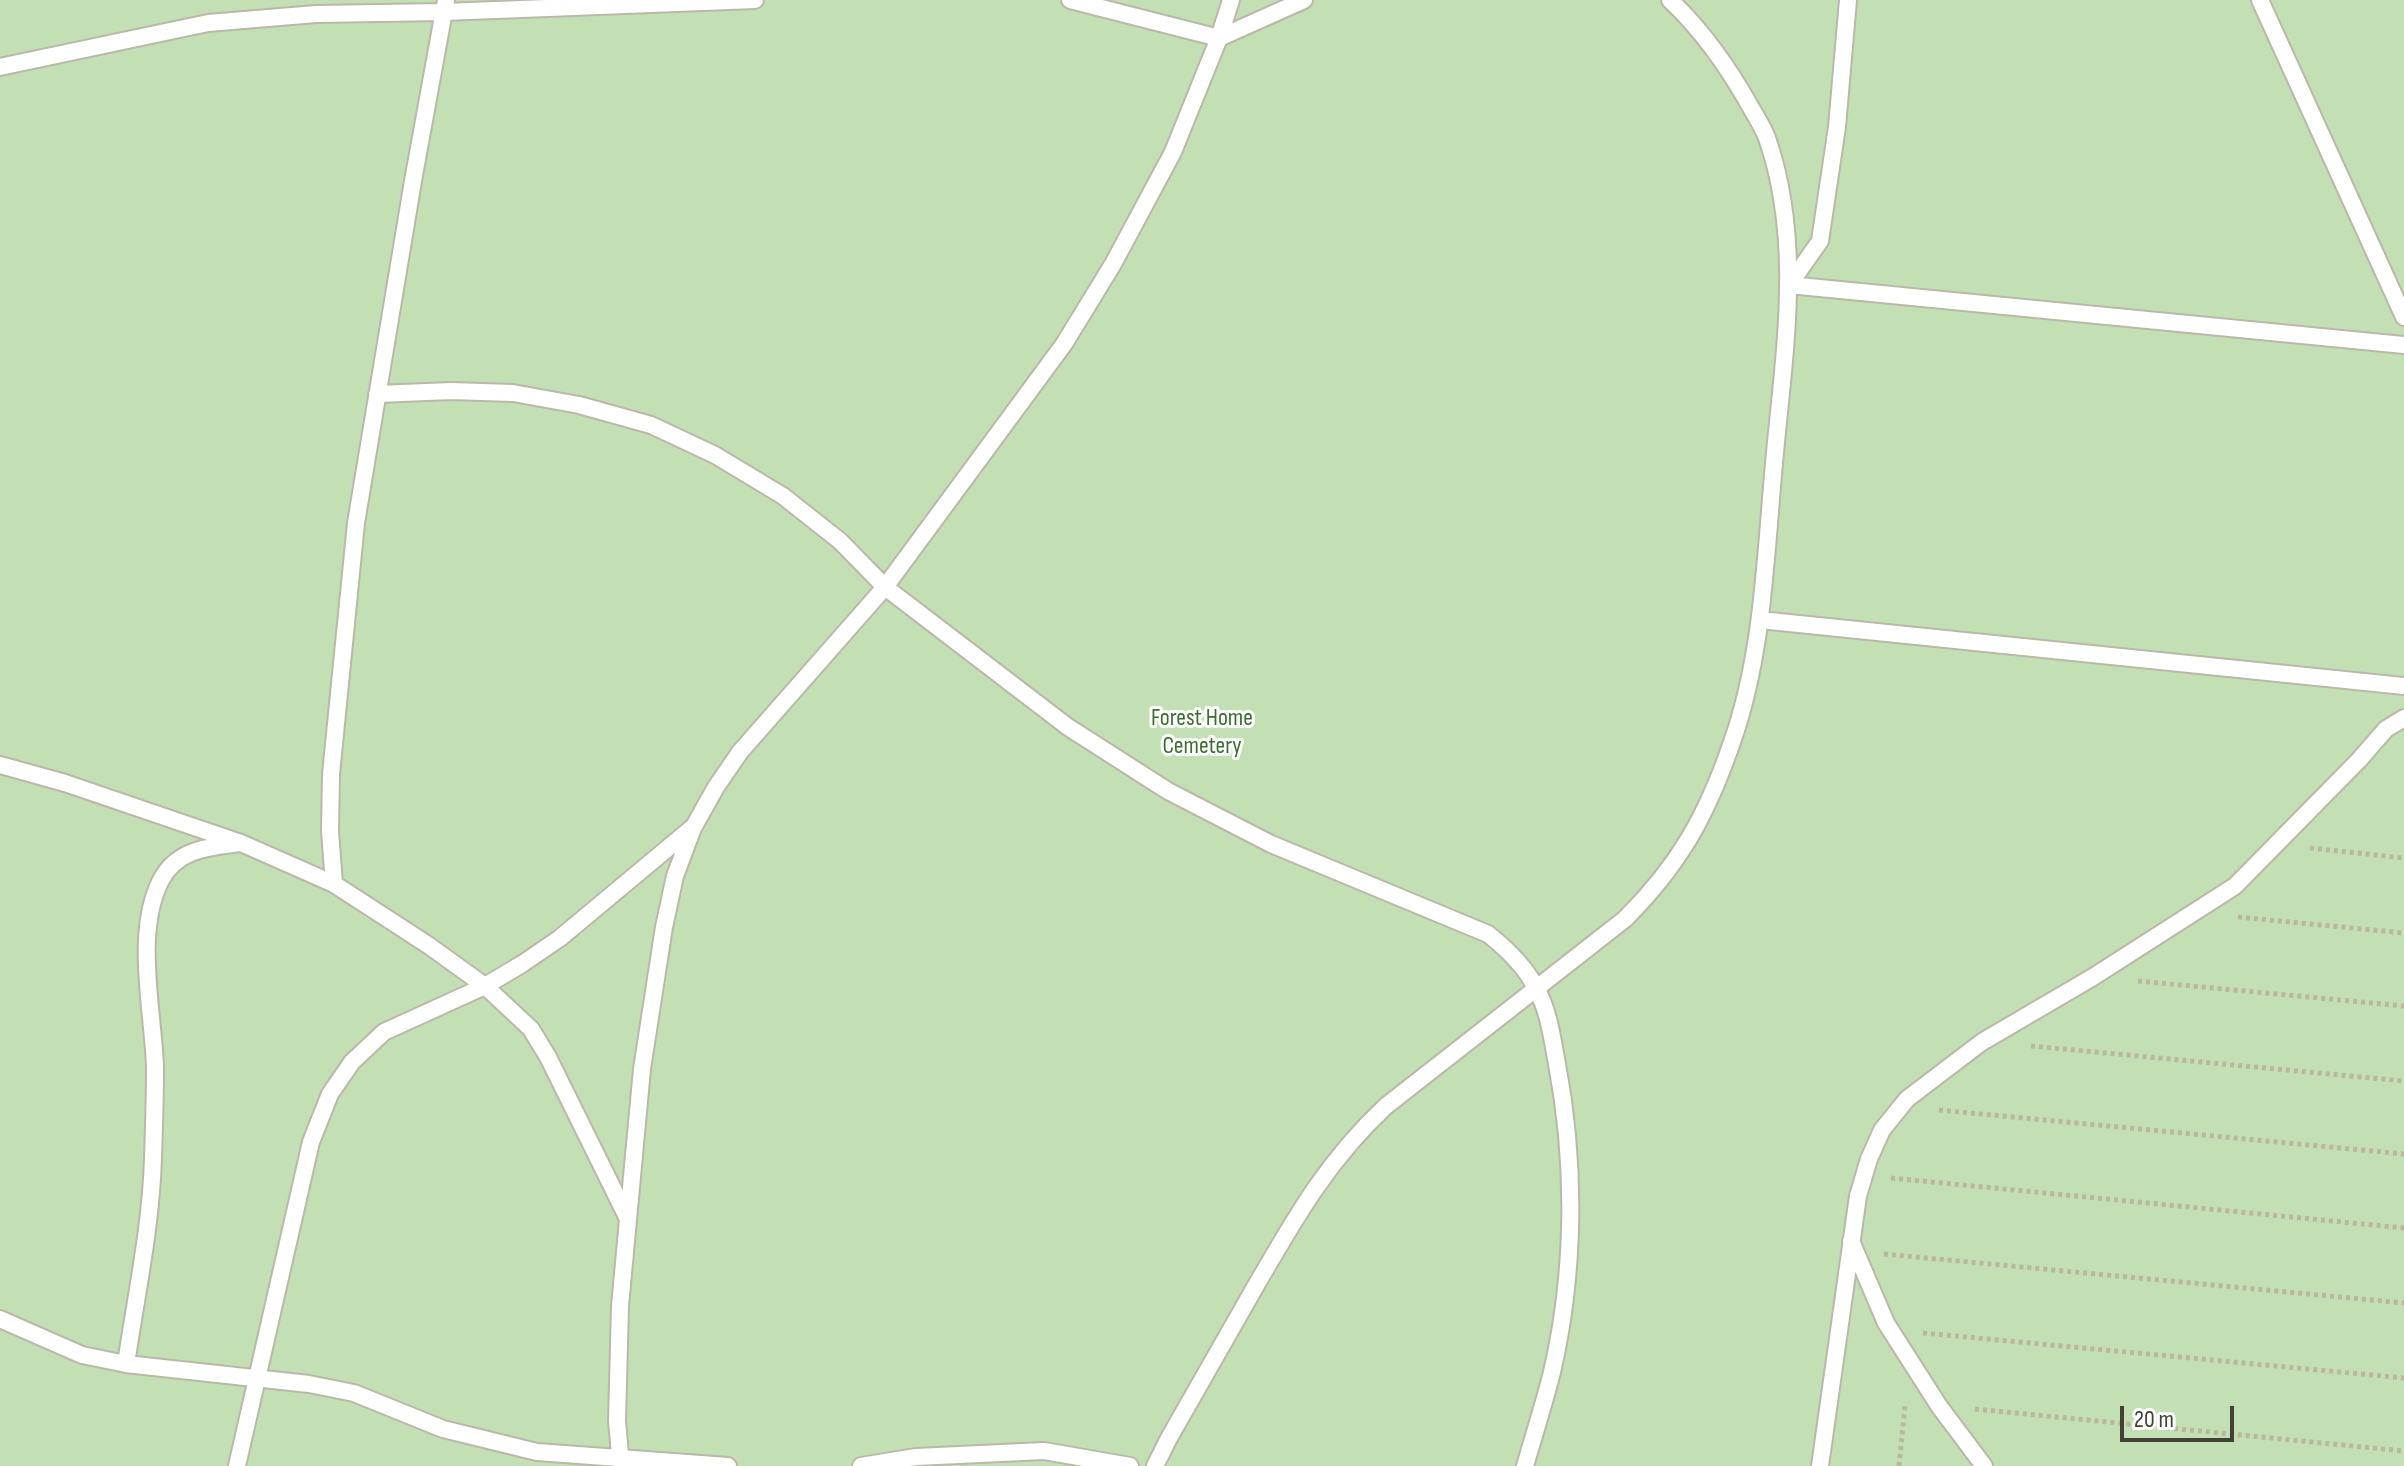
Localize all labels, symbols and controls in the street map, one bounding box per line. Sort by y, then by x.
park label: Forest Home Cemetery [1151,705,1253,761]
scale bar [2124,1390,2238,1440]
text: 20 m [2134,1405,2174,1434]

